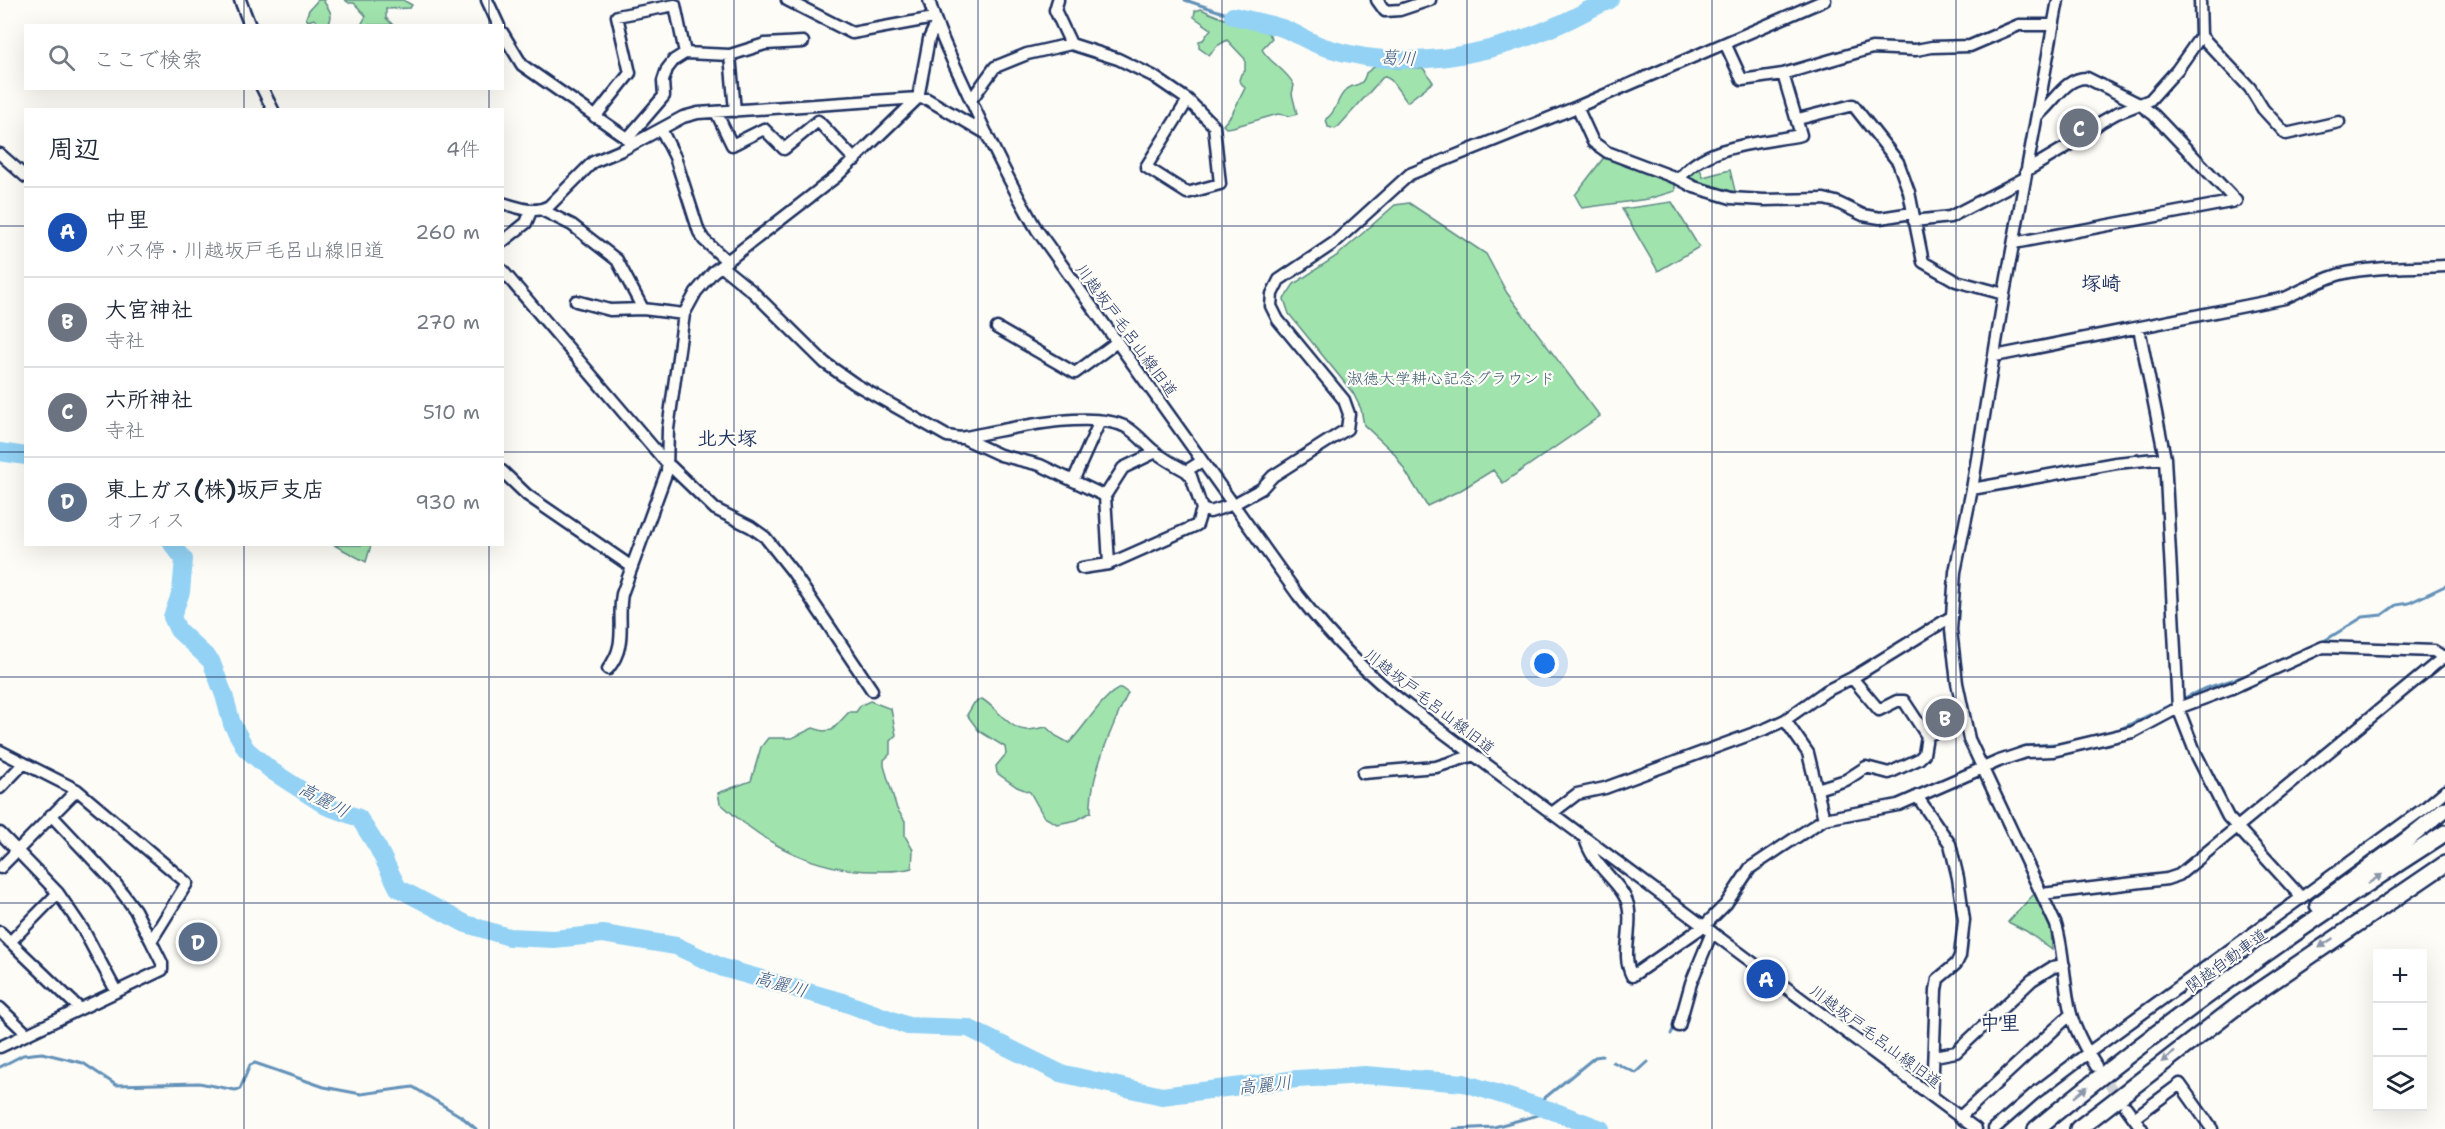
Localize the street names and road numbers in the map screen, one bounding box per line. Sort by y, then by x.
street label: 川越坂戸毛呂山線旧道 [1071,259,1182,401]
street label: 川越坂戸毛呂山線旧道 [1360,644,1499,759]
street label: 関越自動車道 [2181,924,2271,997]
street label: 川越坂戸毛呂山線旧道 [1805,980,1946,1093]

